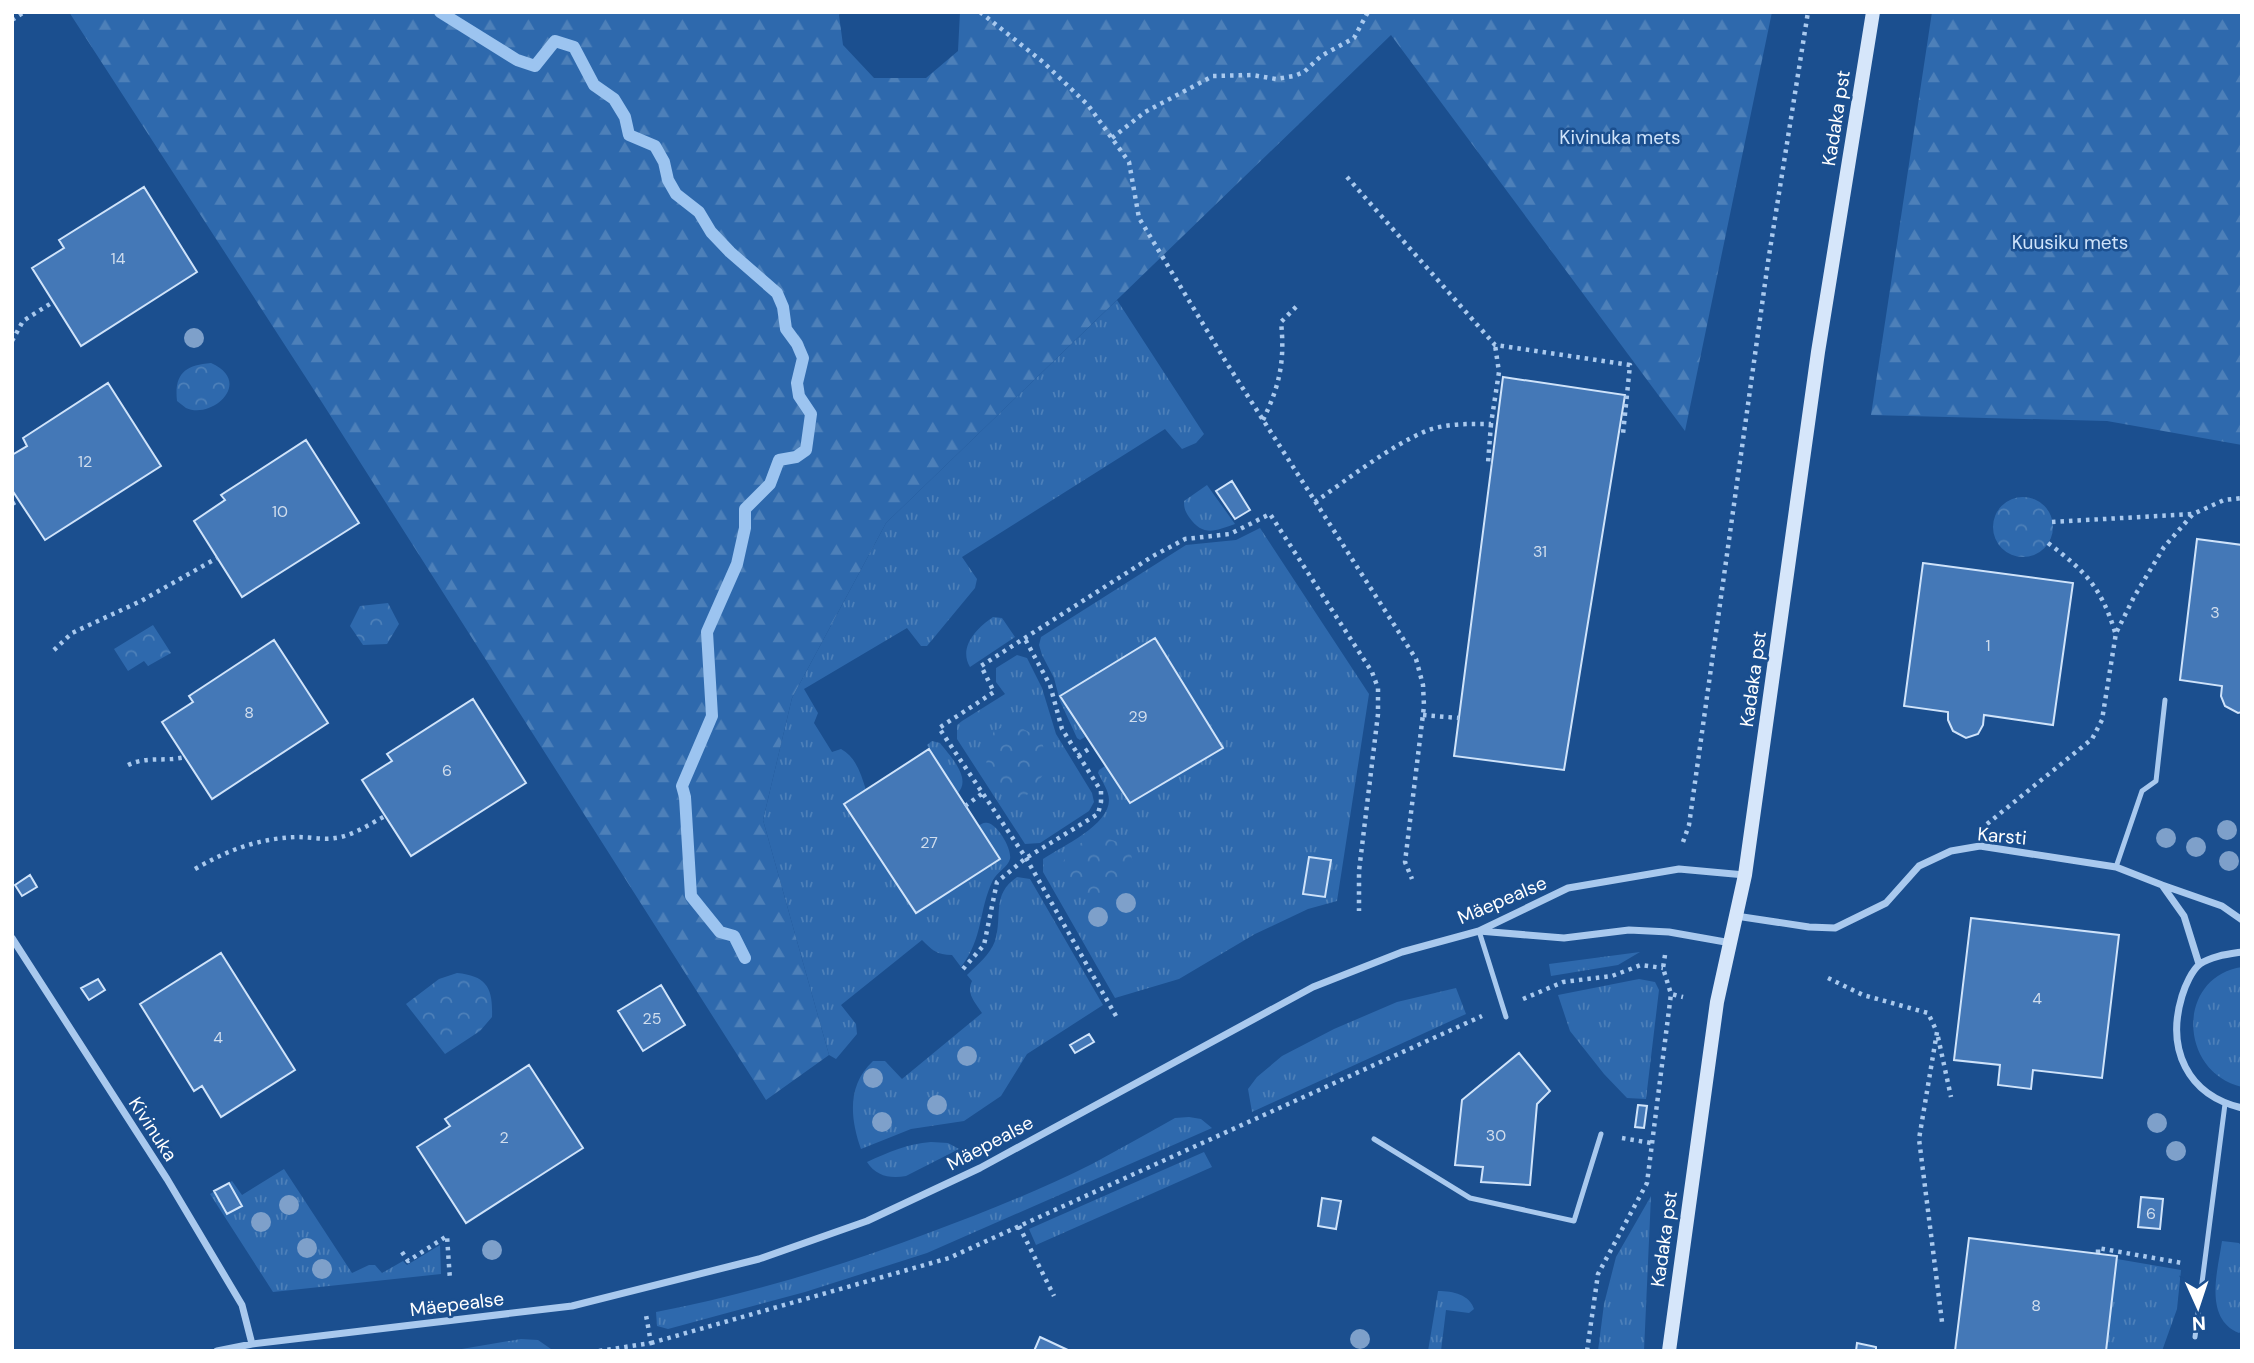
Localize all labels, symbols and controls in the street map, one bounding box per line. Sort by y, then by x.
street label: Kadaka pst [1816,68,1856,168]
park label: Kivinuka mets [1559,125,1681,150]
park label: Kuusiku mets [2012,230,2128,255]
house number: 14 [111,248,126,269]
house number: 12 [78,451,92,472]
house number: 10 [272,501,288,522]
house number: 31 [1533,541,1547,562]
house number: 3 [2210,602,2220,623]
street label: Kadaka pst [1734,629,1772,729]
house number: 1 [1986,635,1991,656]
house number: 8 [244,702,254,723]
house number: 29 [1128,706,1148,727]
house number: 6 [442,760,452,781]
street label: Karsti [1976,821,2028,851]
house number: 27 [920,832,938,853]
street label: Mäepealse [1454,870,1550,930]
house number: 4 [2032,988,2042,1009]
house number: 25 [643,1008,661,1029]
house number: 4 [213,1027,223,1048]
street label: Kivinuka [123,1092,183,1166]
street label: Mäepealse [942,1110,1038,1176]
house number: 30 [1486,1125,1506,1146]
house number: 2 [499,1127,509,1148]
street label: Kadaka pst [1645,1189,1683,1289]
house number: 6 [2146,1203,2156,1224]
north arrow [2163,1272,2233,1342]
street label: Mäepealse [408,1286,506,1322]
house number: 8 [2031,1295,2041,1316]
text: N [2191,1311,2206,1336]

